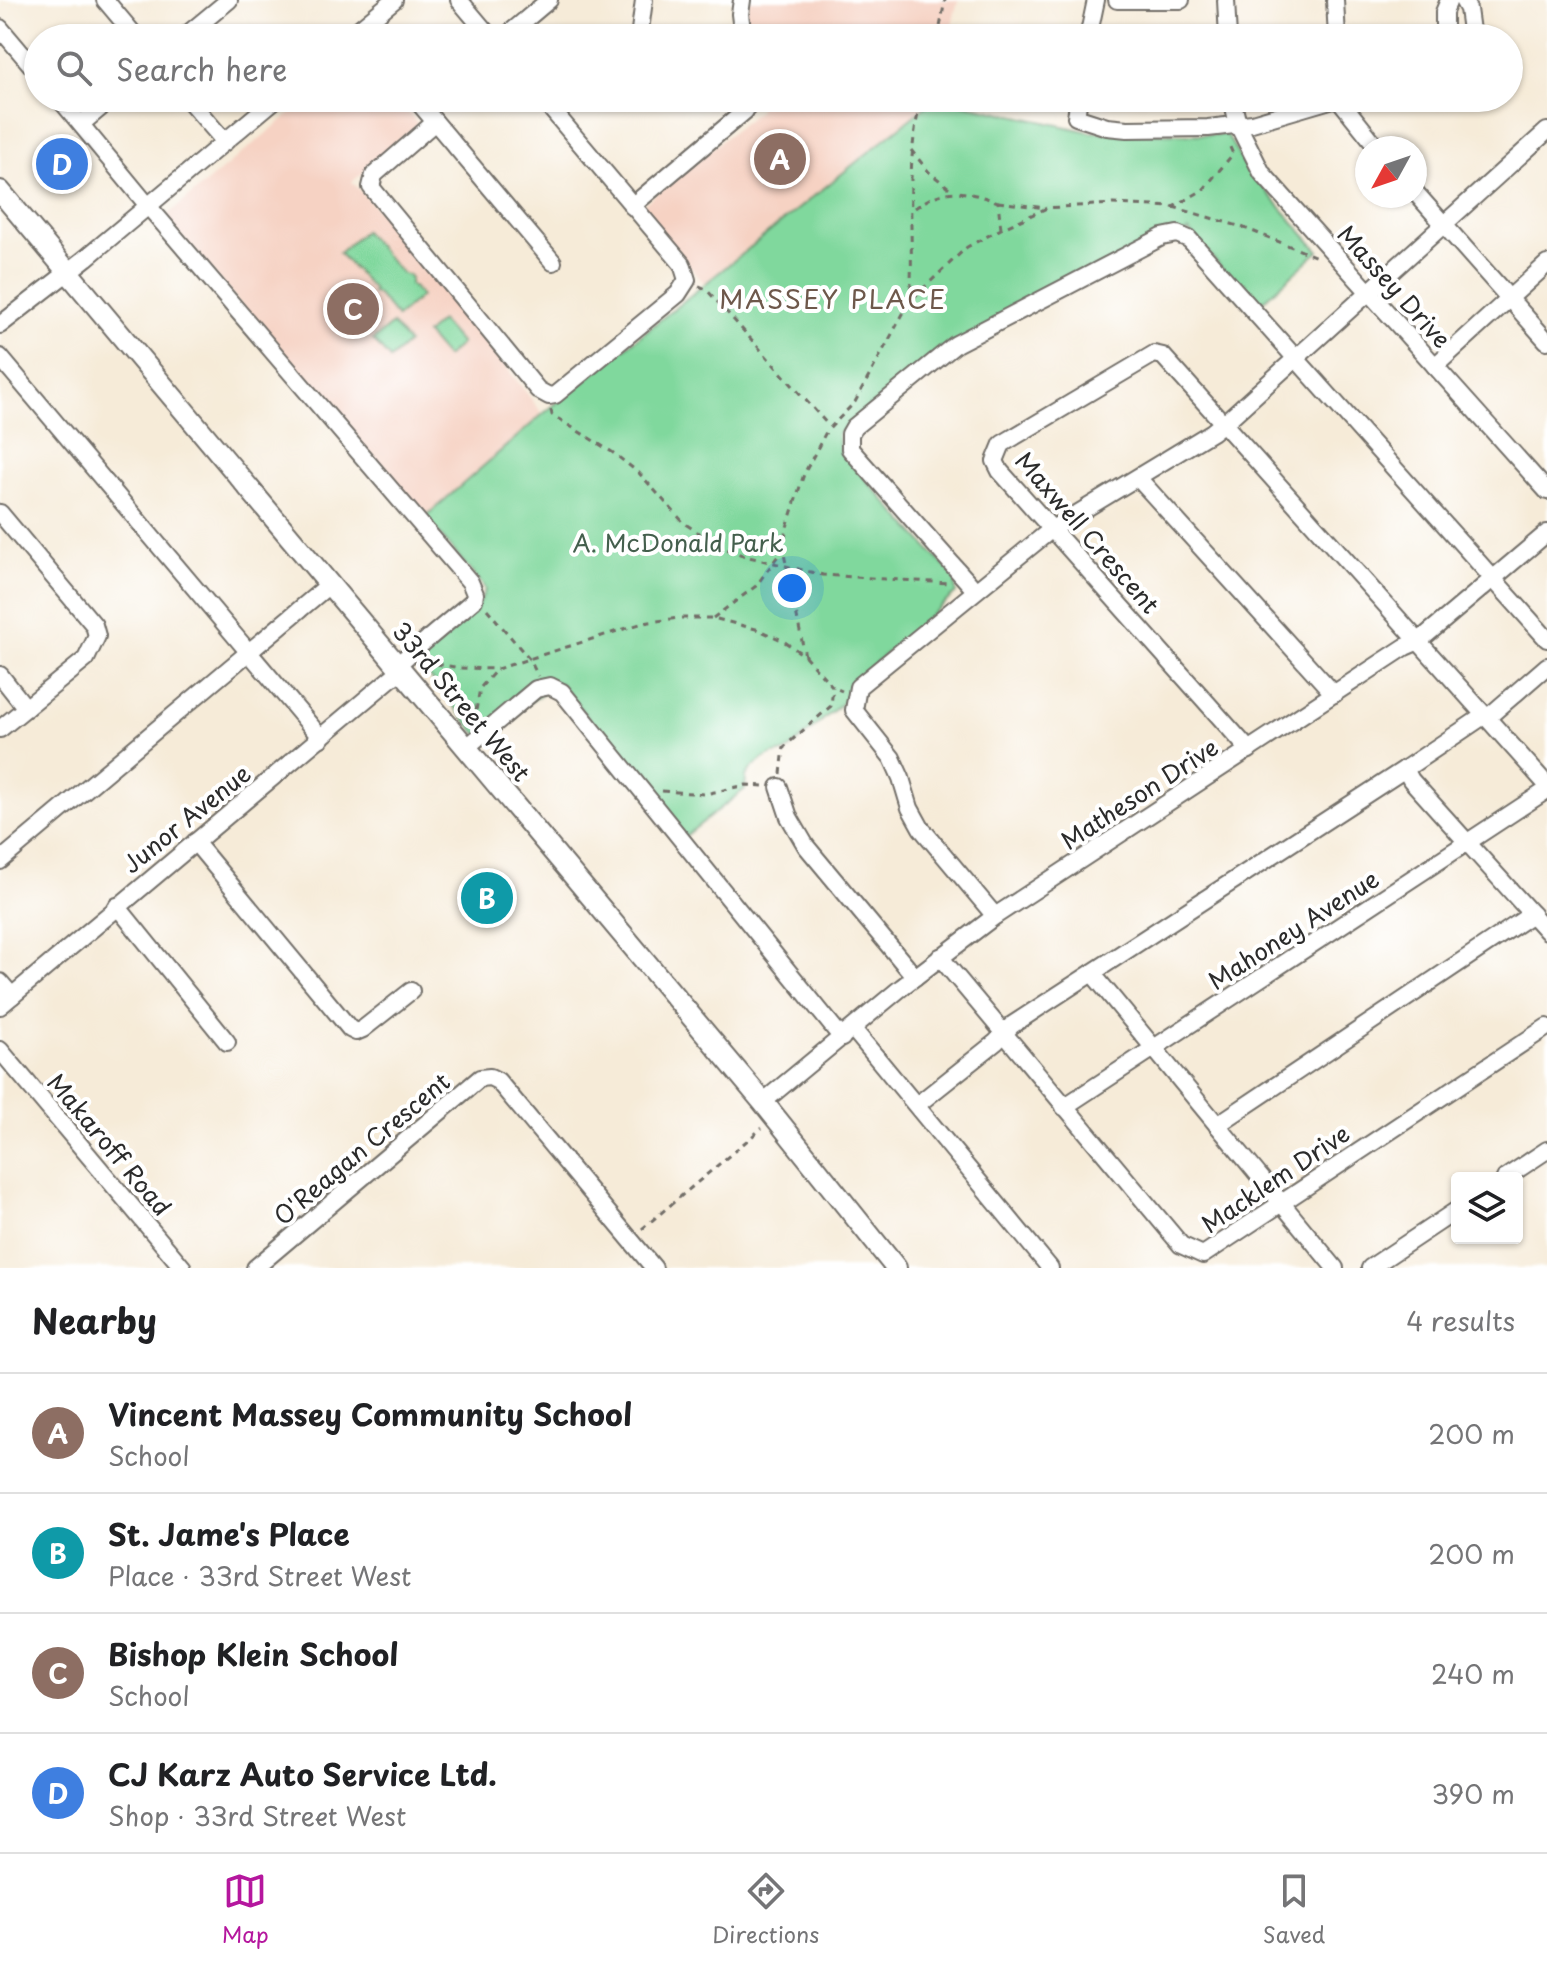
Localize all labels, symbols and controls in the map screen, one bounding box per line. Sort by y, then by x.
search box [24,24,1523,112]
icon: search [52,46,96,90]
text: Search here [116,46,288,91]
pin: A [754,129,806,189]
pin: D [36,134,88,194]
north arrow [1355,136,1427,208]
street label: Massey Drive [1330,216,1460,356]
pin: C [327,279,379,339]
district label: MASSEY PLACE [719,279,947,318]
street label: Maxwell Crescent [1007,443,1169,621]
park label: A. McDonald Park [572,524,784,560]
your location [772,568,812,608]
street label: 33rd Street West [384,613,540,789]
street label: Matheson Drive [1053,729,1225,857]
street label: Junor Avenue [114,755,258,881]
street label: Mahoney Avenue [1201,860,1385,998]
pin: B [461,868,513,928]
street label: O'Reagan Crescent [265,1063,457,1233]
street label: Makaroff Road [40,1065,180,1223]
street label: Macklem Drive [1194,1115,1356,1241]
map controls [1451,1172,1523,1244]
button: layers [1451,1172,1523,1244]
text: Nearby [32,1294,157,1346]
text: 4 results [1406,1301,1515,1340]
text: Vincent Massey Community School [108,1391,632,1436]
text: A [48,1414,68,1453]
text: 200 m [1428,1414,1515,1453]
text: School [108,1436,190,1475]
text: St. Jame's Place [108,1511,350,1556]
text: B [49,1534,67,1573]
text: 200 m [1428,1534,1515,1573]
text: Place · 33rd Street West [108,1556,411,1595]
text: Bishop Klein School [108,1631,399,1676]
text: C [48,1654,68,1693]
text: 240 m [1431,1654,1515,1693]
text: School [108,1676,190,1715]
text: CJ Karz Auto Service Ltd. [108,1751,497,1796]
text: D [48,1774,68,1813]
text: 390 m [1431,1774,1515,1813]
text: Shop · 33rd Street West [108,1796,406,1835]
tab: Map [222,1869,269,1950]
tab: Directions [712,1869,819,1950]
tab: Saved [1263,1869,1325,1950]

